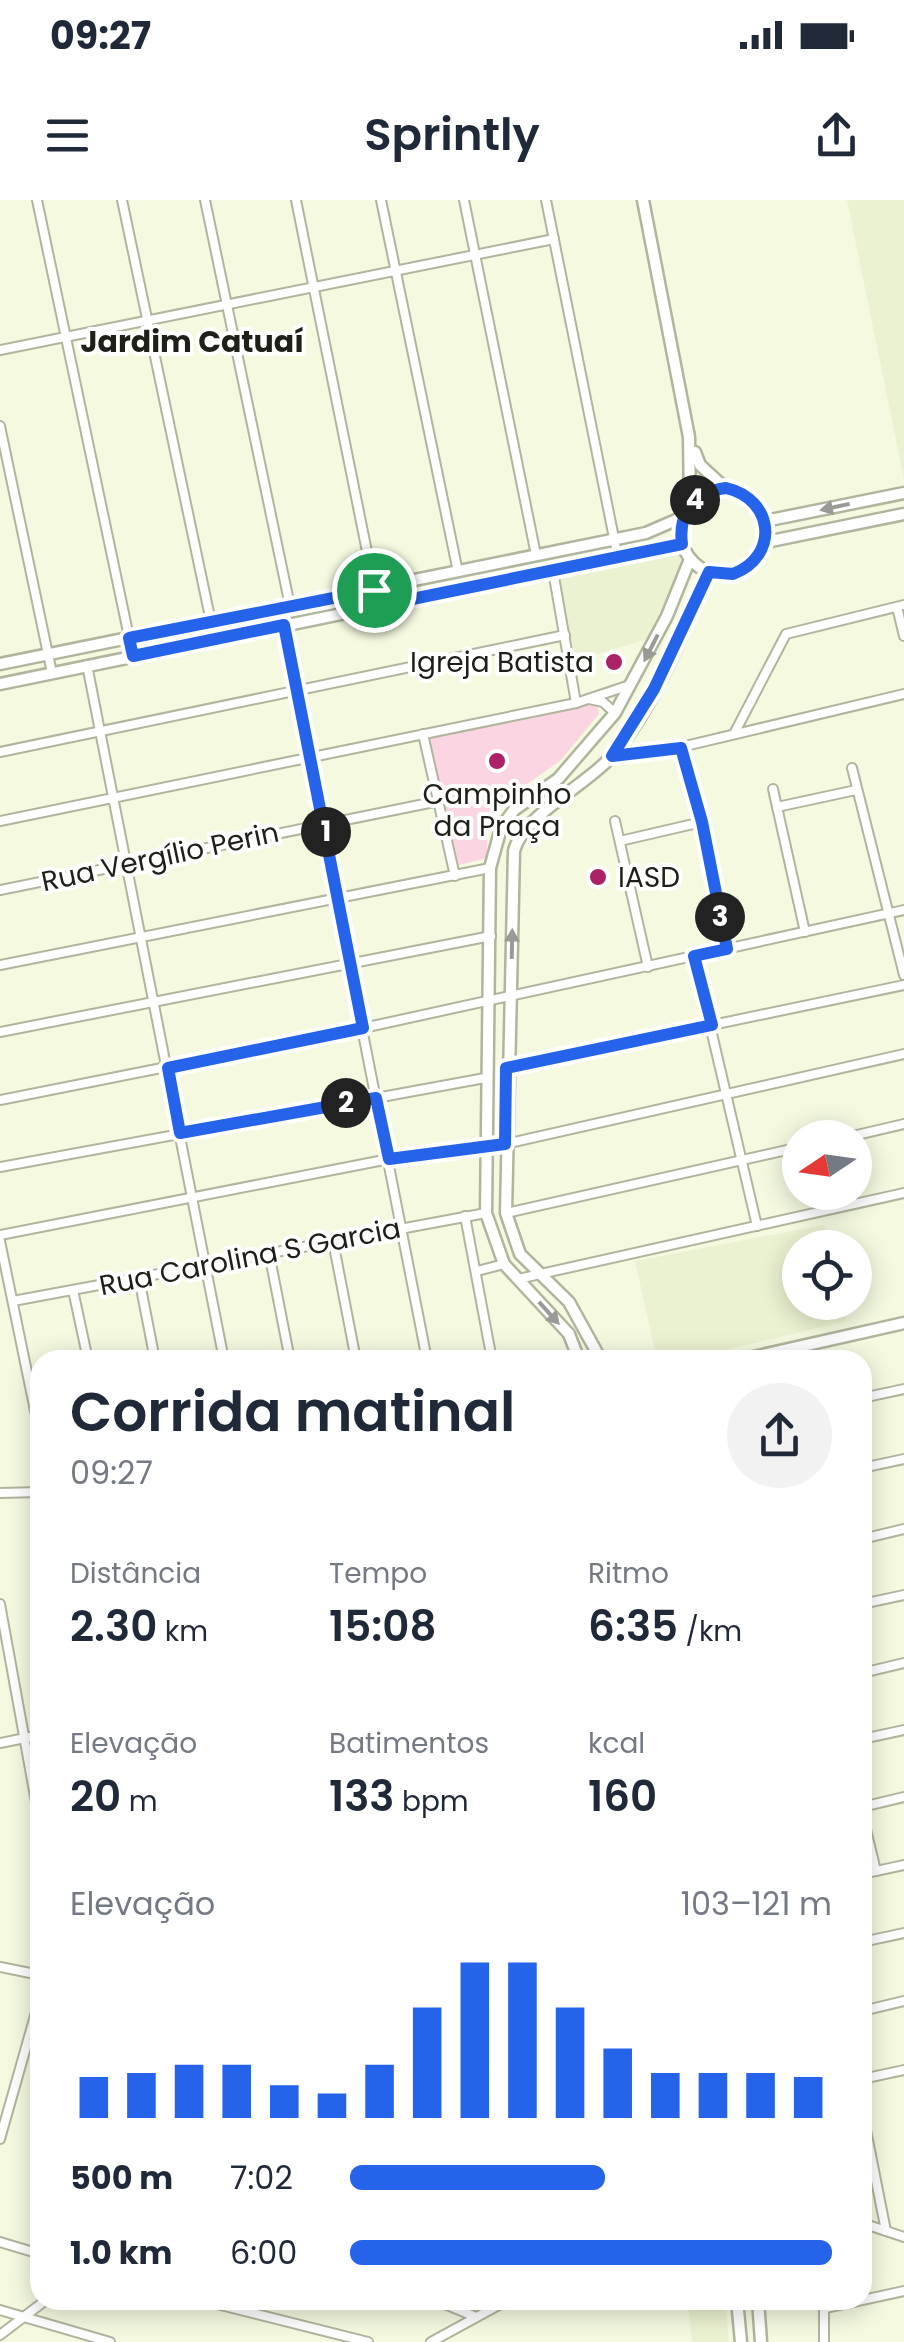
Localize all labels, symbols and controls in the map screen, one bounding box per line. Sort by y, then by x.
text: 09:27 [50,9,151,62]
text: Sprintly [364,103,540,166]
icon: menu [40,108,95,163]
icon: share [809,108,864,163]
district label: Jardim Catuaí [80,320,304,363]
pin: 4 [670,475,720,525]
text: 4 [686,480,704,519]
one-way arrow [819,500,850,516]
pin [332,548,417,633]
icon: arrive [347,563,402,618]
one-way arrow [643,634,660,663]
place label: Igreja Batista [410,643,594,682]
marker: Igreja Batista [603,651,625,673]
marker: Campinho da Praça [486,750,508,772]
place label: Campinho da Praça [423,775,571,846]
pin: 1 [301,807,351,857]
text: 1 [321,812,331,851]
street label: Rua Vergílio Perin [38,813,282,901]
place label: IASD [618,858,680,897]
marker: IASD [587,866,609,888]
pin: 3 [695,892,745,942]
text: 3 [712,897,728,936]
one-way arrow [505,928,521,960]
pin: 2 [321,1078,371,1128]
text: 2 [338,1083,354,1122]
north arrow [782,1120,872,1210]
map controls [782,1120,872,1320]
street label: Rua Carolina S Garcia [96,1209,404,1305]
button: locate [782,1230,872,1320]
one-way arrow [538,1300,560,1325]
text: Corrida matinal [70,1373,515,1450]
button: share [727,1383,832,1488]
text: 09:27 [70,1450,153,1495]
text: Distância [70,1554,201,1593]
text: Tempo [329,1554,427,1593]
text: Ritmo [588,1554,669,1593]
text: 2.30 [70,1597,157,1656]
text: 15:08 [329,1597,436,1656]
text: 6:35 [588,1597,678,1656]
text: km [157,1612,208,1651]
text: /km [678,1612,742,1651]
text: Elevação [70,1724,197,1763]
text: Batimentos [329,1724,489,1763]
text: kcal [588,1724,645,1763]
text: 20 [70,1767,121,1826]
text: 133 [329,1767,395,1826]
text: 160 [588,1767,657,1826]
text: m [121,1782,158,1821]
text: bpm [395,1782,469,1821]
text: Elevação [70,1881,215,1926]
text: 103–121 m [681,1881,832,1926]
text: 500 m [70,2155,173,2200]
text: 7:02 [230,2155,293,2200]
text: 1.0 km [70,2230,172,2275]
text: 6:00 [230,2230,297,2275]

